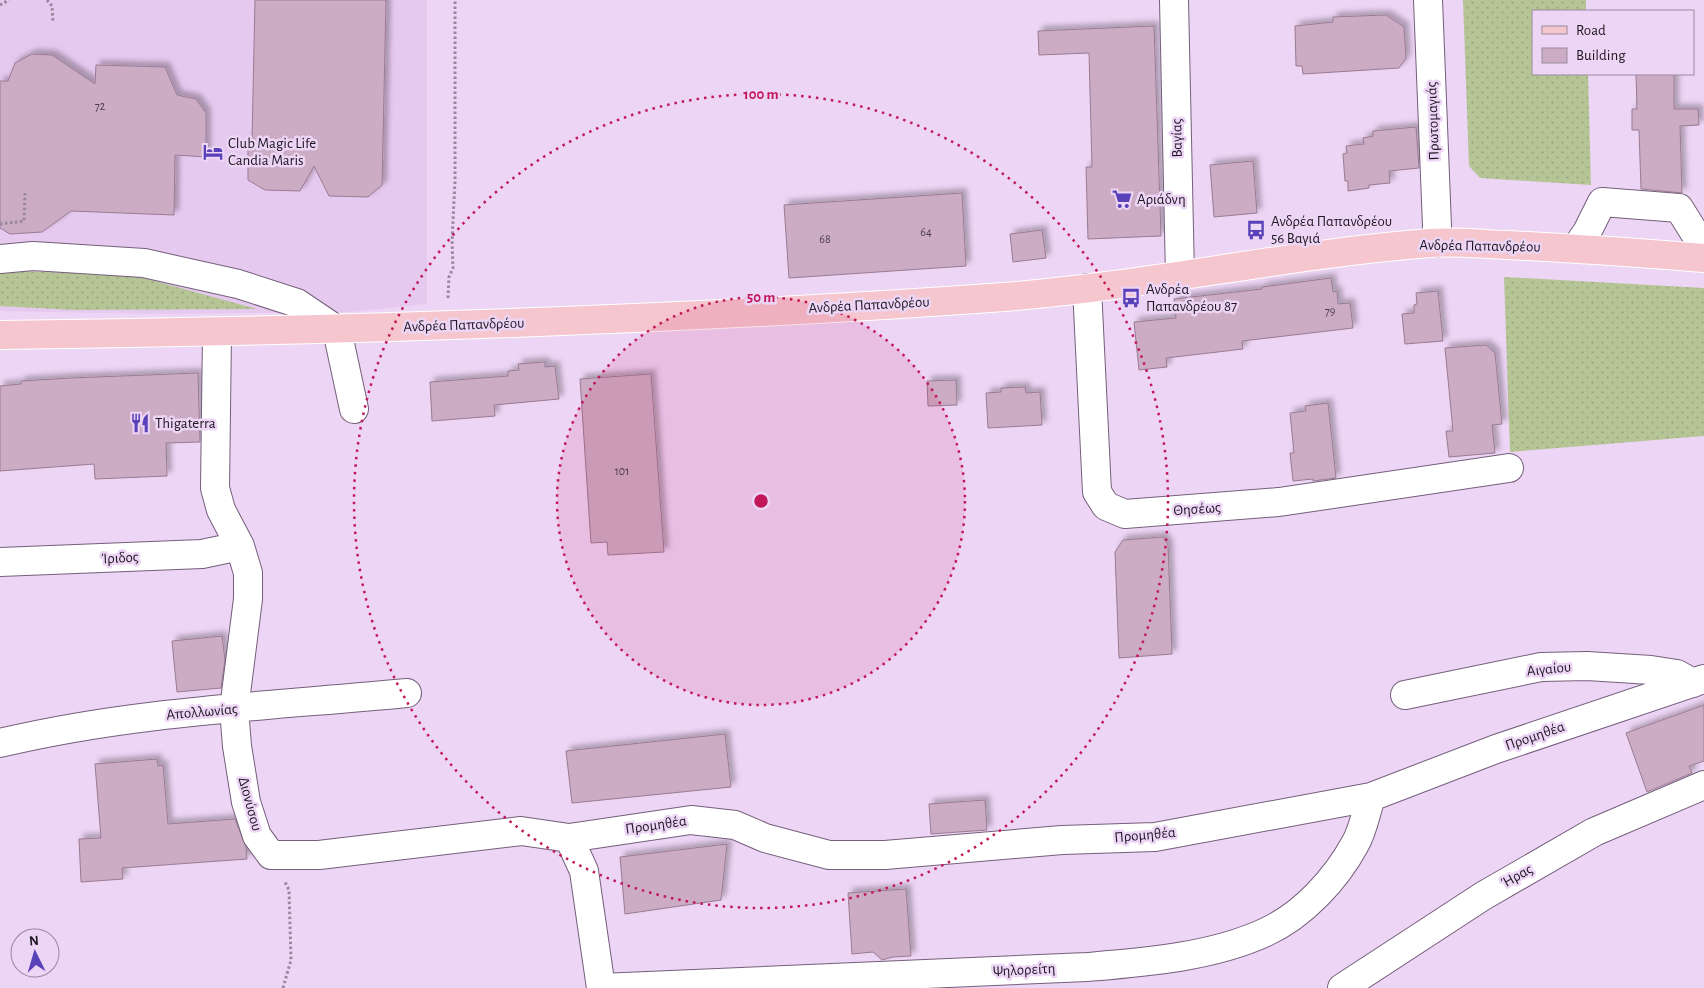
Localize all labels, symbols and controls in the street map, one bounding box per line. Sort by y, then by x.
legend [1532,10,1694,75]
text: Road [1576,23,1606,38]
text: Building [1576,48,1626,63]
street label: Πρωτομαγιάς [1424,81,1442,161]
text: 100 m [743,87,779,102]
house number: 72 [95,100,106,112]
street label: Βαγίας [1169,118,1185,158]
place label: Club Magic Life Candia Maris [228,136,316,168]
hotel icon: Club Magic Life Candia Maris [202,141,224,163]
supermarket icon: Αριάδνη [1111,188,1133,210]
place label: Αριάδνη [1137,192,1186,207]
place label: Ανδρέα Παπανδρέου 56 Βαγιά [1271,214,1392,246]
bus stop icon: Ανδρέα Παπανδρέου 56 Βαγιά [1245,219,1267,241]
house number: 64 [920,226,932,238]
house number: 68 [819,233,831,245]
street label: Ανδρέα Παπανδρέου [1419,237,1541,255]
place label: Ανδρέα Παπανδρέου 87 [1146,282,1237,314]
bus stop icon: Ανδρέα Παπανδρέου 87 [1120,287,1142,309]
text: 50 m [747,290,775,305]
street label: Ανδρέα Παπανδρέου [808,294,930,316]
house number: 79 [1325,305,1336,317]
street label: Ανδρέα Παπανδρέου [403,315,525,335]
restaurant icon: Thigaterra [129,412,151,434]
place label: Thigaterra [155,416,216,431]
house number: 101 [615,465,629,477]
centre of rings [752,492,770,510]
street label: Θησέως [1173,500,1221,518]
street label: Ίριδος [101,550,139,566]
street label: Αιγαίου [1526,659,1572,679]
street label: Απολλωνίας [166,701,239,723]
street label: Προμηθέα [1503,719,1567,753]
street label: Διονύσου [236,775,264,833]
street label: Προμηθέα [624,813,688,837]
street label: Προμηθέα [1114,825,1177,845]
street label: Ήρας [1499,861,1535,891]
north arrow [10,928,60,978]
text: N [28,934,39,948]
street label: Ψηλορείτη [992,961,1056,979]

